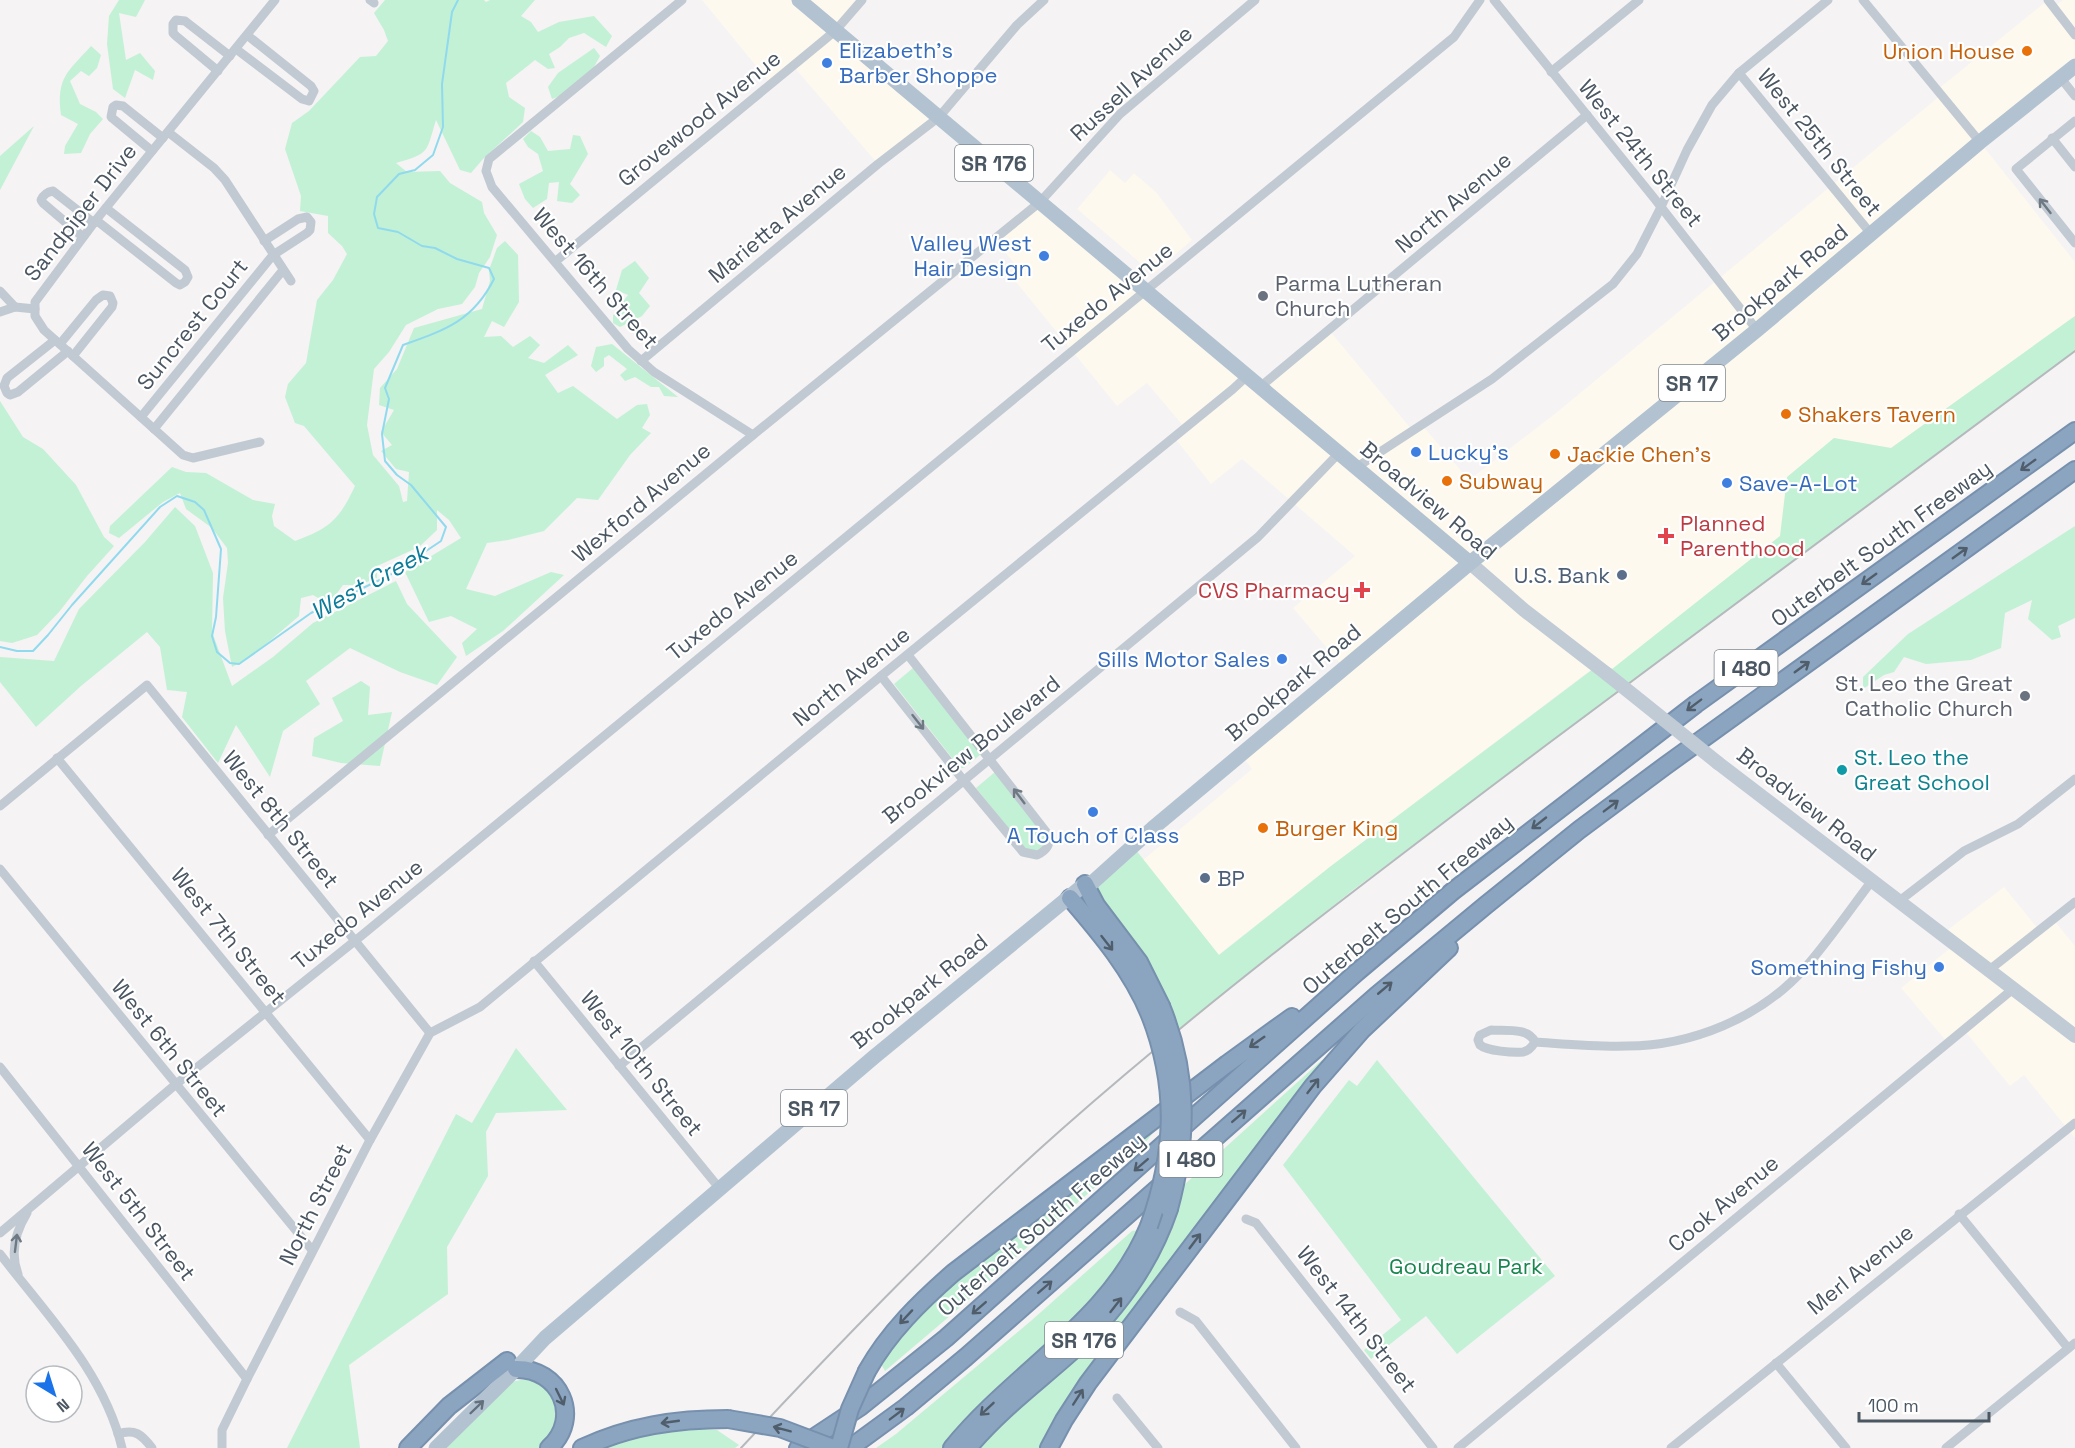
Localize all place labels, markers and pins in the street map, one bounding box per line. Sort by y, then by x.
place label: Elizabeth's Barber Shoppe [839,36,998,89]
place label: Union House [1883,37,2015,65]
marker: Union House [2020,44,2034,58]
marker: Elizabeth's Barber Shoppe [820,56,834,70]
place label: Valley West Hair Design [910,229,1032,282]
marker: Valley West Hair Design [1037,249,1051,263]
place label: Parma Lutheran Church [1275,269,1442,322]
marker: Parma Lutheran Church [1256,289,1270,303]
place label: Shakers Tavern [1798,400,1956,428]
marker: Shakers Tavern [1779,407,1793,421]
place label: Lucky's [1428,438,1509,466]
place label: Jackie Chen's [1567,440,1711,468]
marker: Lucky's [1409,445,1423,459]
marker: Jackie Chen's [1548,447,1562,461]
place label: Subway [1459,467,1543,495]
place label: Save-A-Lot [1739,469,1858,497]
marker: Subway [1440,474,1454,488]
marker: Save-A-Lot [1720,476,1734,490]
place label: Planned Parenthood [1680,509,1805,562]
marker: Planned Parenthood [1657,527,1675,545]
place label: U.S. Bank [1514,561,1610,589]
marker: U.S. Bank [1615,568,1629,582]
place label: CVS Pharmacy [1198,576,1350,604]
marker: CVS Pharmacy [1355,583,1369,597]
place label: Sills Motor Sales [1098,645,1270,673]
marker: Sills Motor Sales [1275,652,1289,666]
place label: St. Leo the Great Catholic Church [1835,669,2013,722]
marker: St. Leo the Great Catholic Church [2018,689,2032,703]
place label: St. Leo the Great School [1854,743,1990,796]
marker: St. Leo the Great School [1835,763,1849,777]
marker: A Touch of Class [1086,805,1100,819]
place label: Burger King [1275,814,1398,842]
place label: A Touch of Class [1007,821,1179,849]
marker: Burger King [1256,821,1270,835]
place label: BP [1217,864,1245,892]
marker: BP [1198,871,1212,885]
place label: Something Fishy [1751,953,1927,981]
marker: Something Fishy [1932,960,1946,974]

